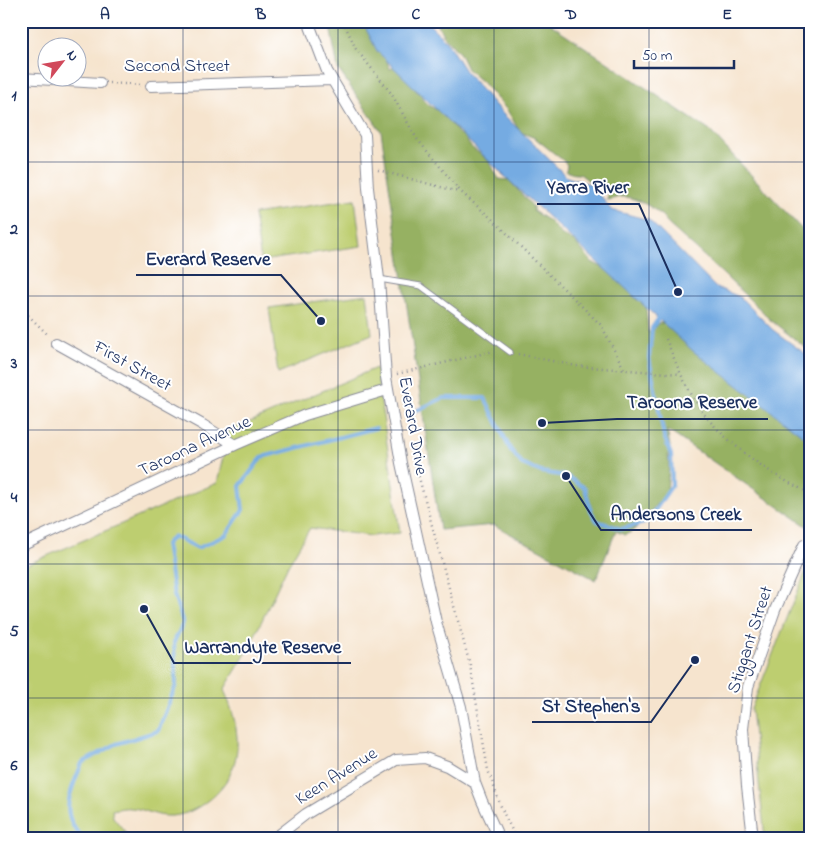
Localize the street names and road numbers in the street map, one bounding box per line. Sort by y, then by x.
street label: Second Street [124,54,230,80]
street label: First Street [87,334,176,399]
street label: Everard Drive [391,375,434,478]
street label: Taroona Avenue [135,409,256,484]
street label: Stiggant Street [721,583,782,697]
street label: Keen Avenue [291,741,384,812]

